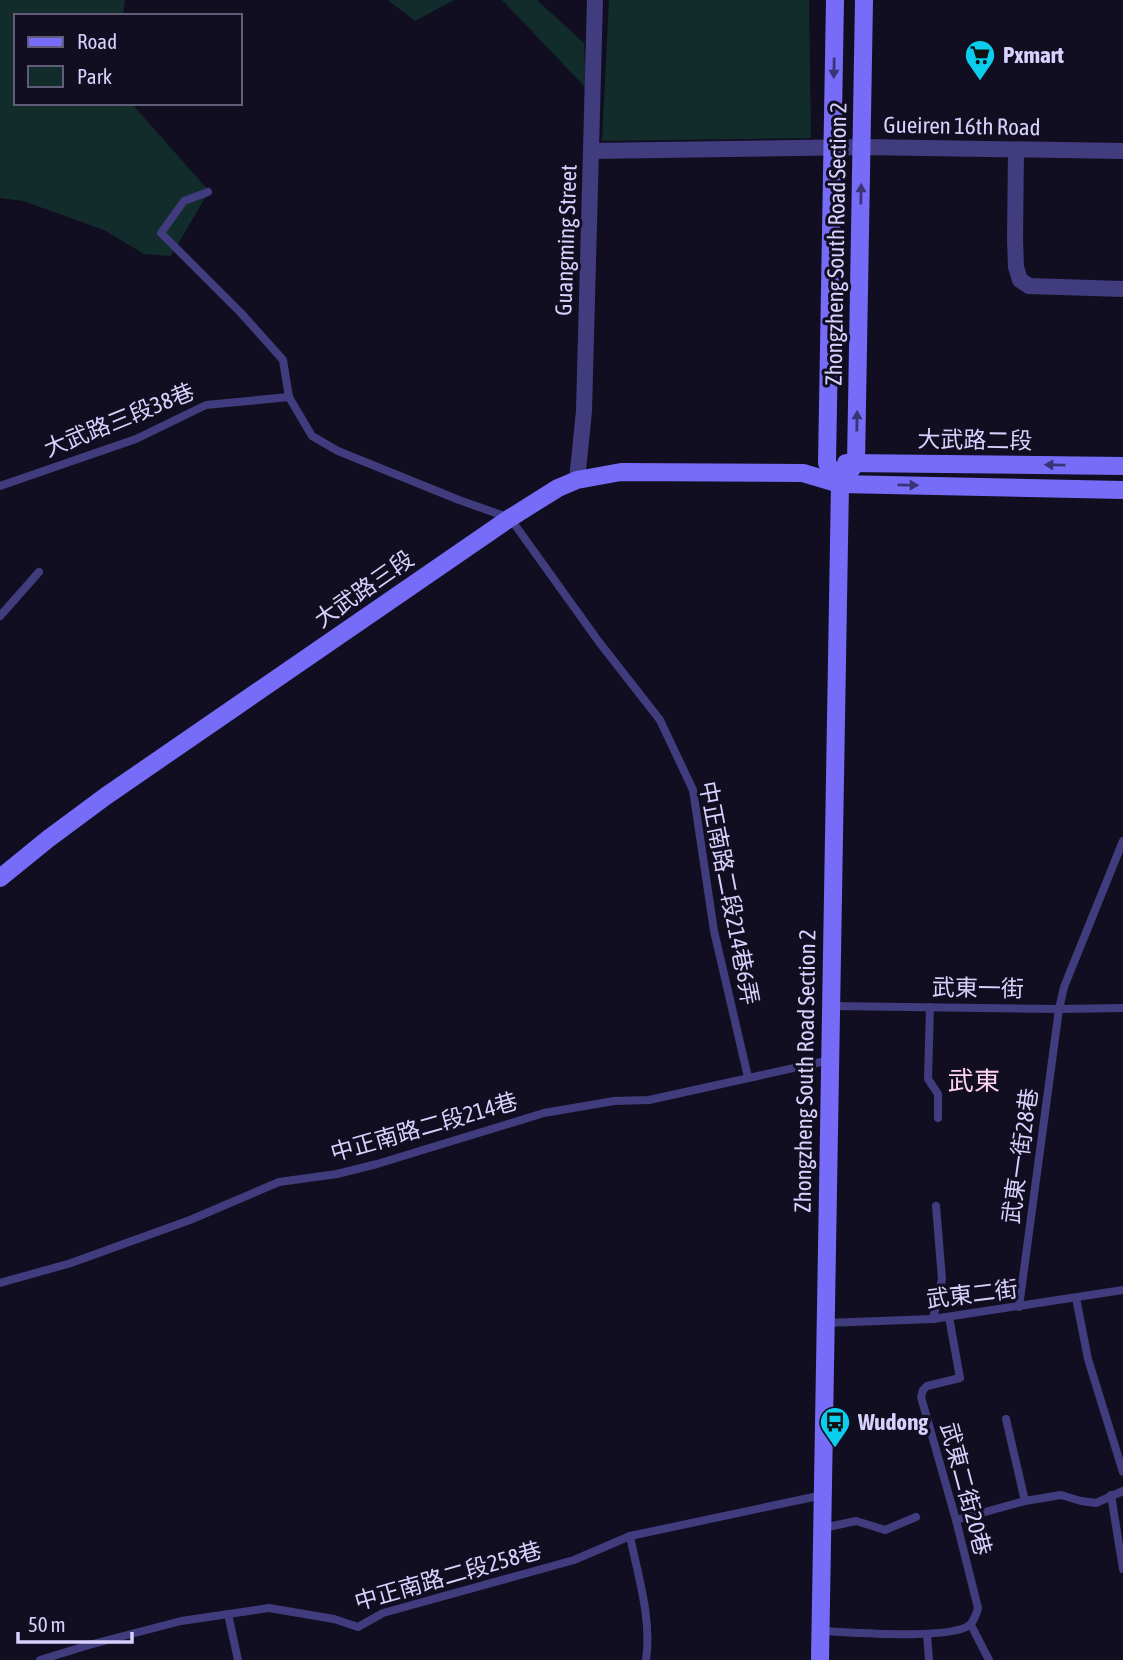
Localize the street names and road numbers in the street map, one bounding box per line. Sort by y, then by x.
street label: Zhongzheng South Road Section 2 [821,102,851,386]
street label: Gueiren 16th Road [883,112,1041,140]
street label: Guangming Street [550,164,582,316]
street label: 大武路三段38巷 [40,378,198,462]
street label: 大武路二段 [917,426,1033,454]
street label: 大武路三段 [309,545,419,633]
street label: 中正南路二段214巷6弄 [695,779,763,1007]
street label: Zhongzheng South Road Section 2 [790,929,820,1213]
street label: 武東一街 [932,974,1024,1002]
street label: 武東一街28巷 [998,1087,1042,1225]
street label: 中正南路二段214巷 [327,1088,521,1166]
street label: 武東二街 [925,1275,1019,1313]
street label: 武東二街20巷 [936,1420,996,1558]
street label: 中正南路二段258巷 [351,1537,545,1615]

